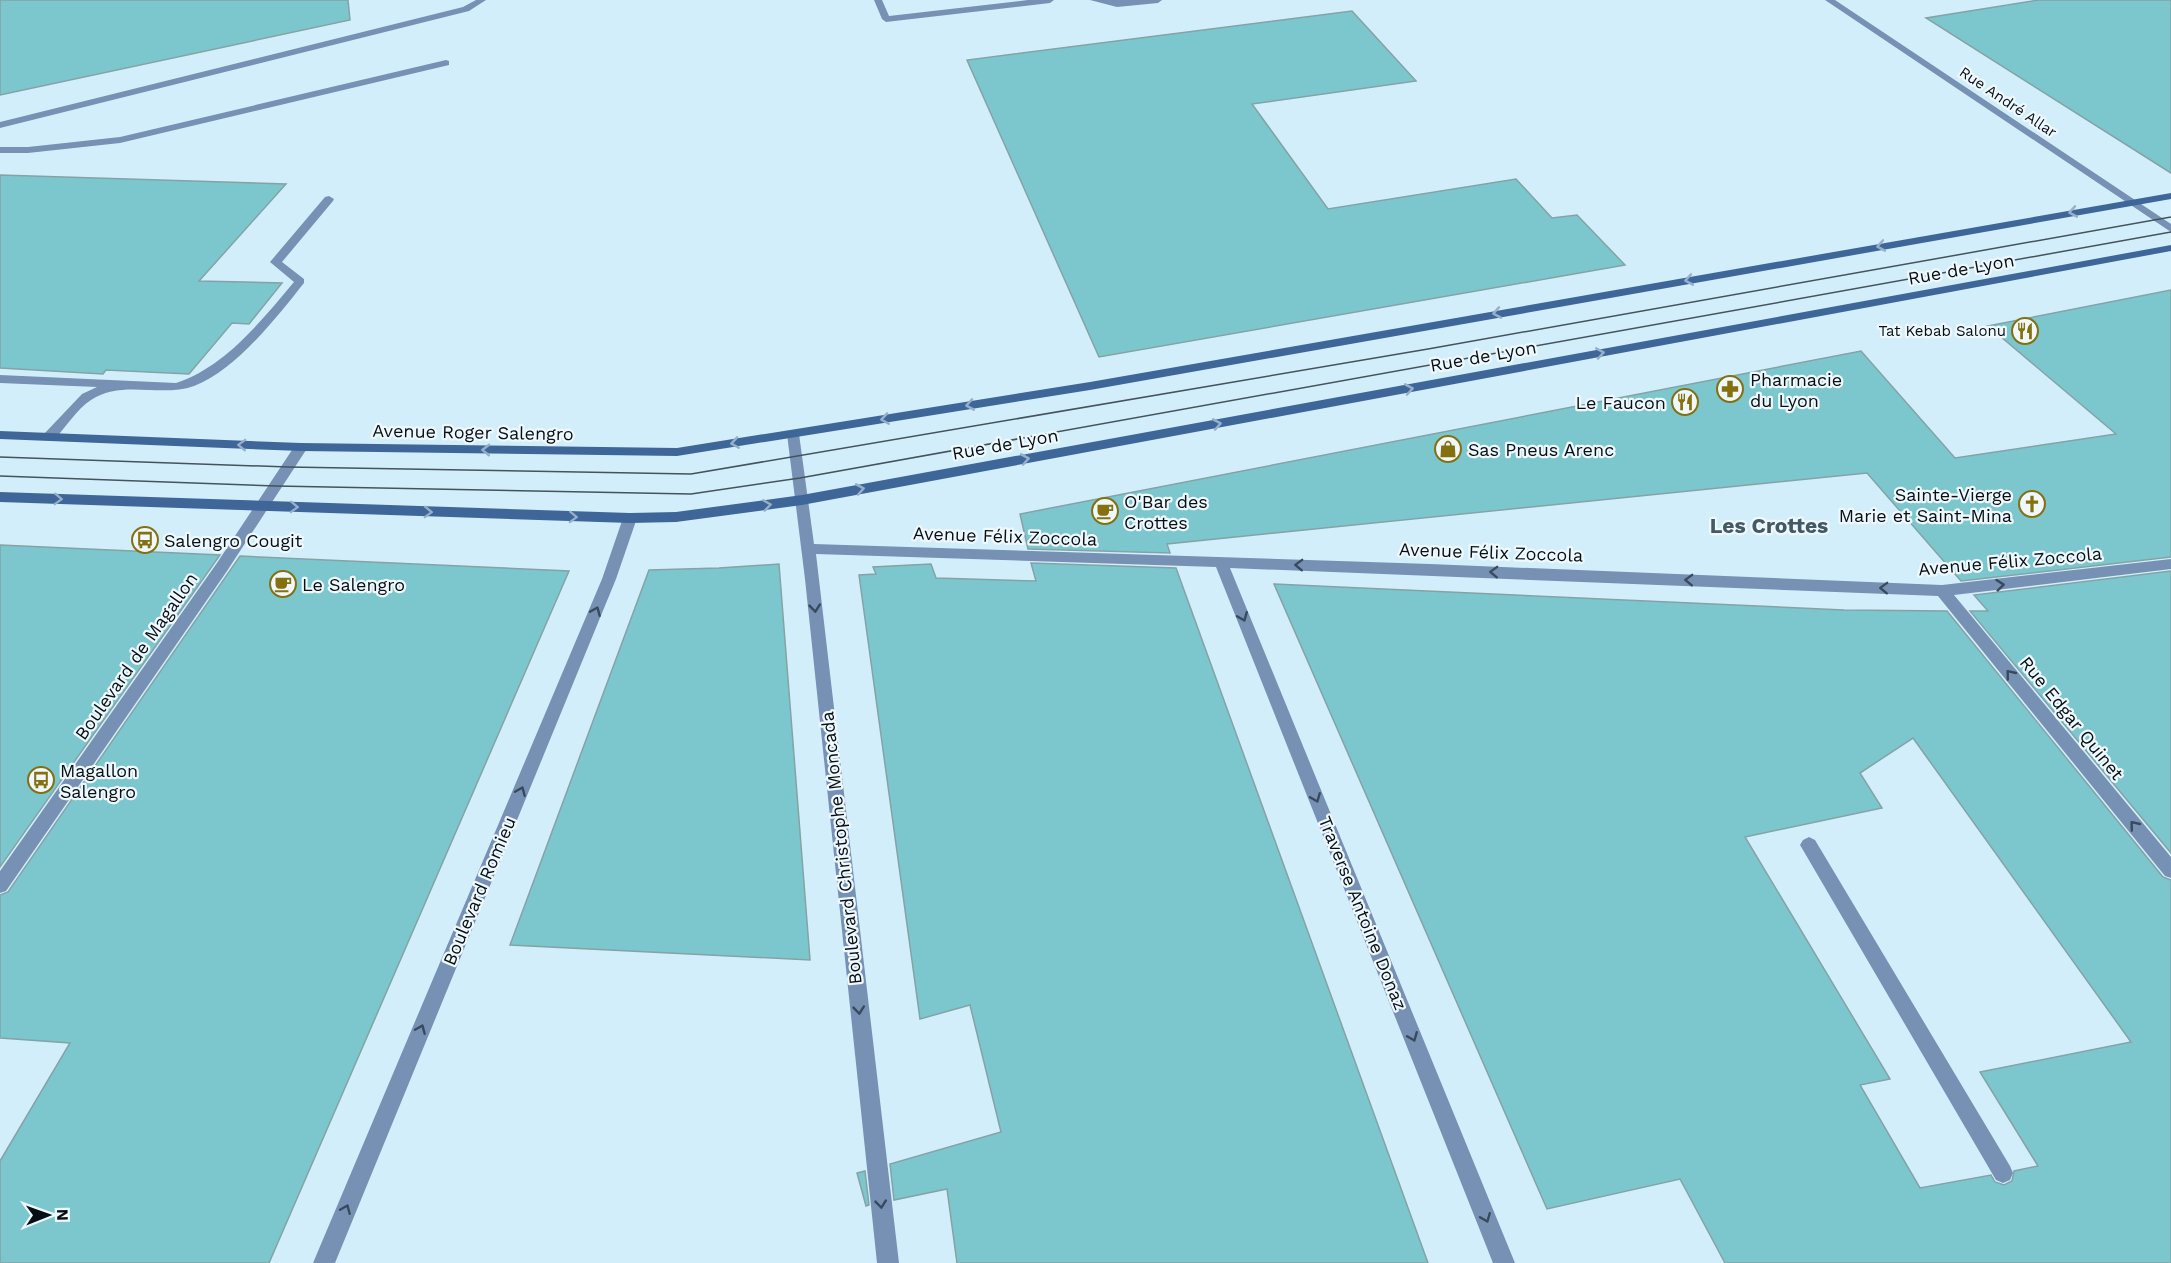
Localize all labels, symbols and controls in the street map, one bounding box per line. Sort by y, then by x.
street label: Rue André Allar [1956,63,2060,141]
one-way arrow [2069,206,2078,218]
one-way arrow [1877,239,1887,252]
street label: Rue de Lyon [1906,249,2016,289]
one-way arrow [1684,273,1694,285]
one-way arrow [1492,306,1502,319]
restaurant icon: Tat Kebab Salonu [2010,316,2040,346]
place label: Tat Kebab Salonu [1878,322,2006,340]
street label: Rue de Lyon [1428,336,1538,376]
one-way arrow [1595,347,1605,360]
place label: Pharmacie du Lyon [1750,369,1842,411]
pharmacy icon: Pharmacie du Lyon [1715,374,1745,404]
one-way arrow [1404,383,1413,395]
restaurant icon: Le Faucon [1670,387,1700,417]
place label: Le Faucon [1576,392,1666,413]
one-way arrow [965,398,975,411]
one-way arrow [880,412,890,425]
one-way arrow [1211,418,1221,431]
street label: Avenue Roger Salengro [372,420,574,444]
street label: Rue de Lyon [950,424,1060,464]
shop icon: Sas Pneus Arenc [1433,434,1463,464]
one-way arrow [731,436,740,448]
one-way arrow [238,439,247,452]
place label: Sas Pneus Arenc [1468,439,1614,460]
one-way arrow [481,444,490,456]
one-way arrow [1020,453,1030,466]
one-way arrow [854,483,864,496]
place label: Sainte-Vierge Marie et Saint-Mina [1839,484,2012,526]
church icon: Sainte-Vierge Marie et Saint-Mina [2017,489,2047,519]
place label: O'Bar des Crottes [1124,491,1208,533]
one-way arrow [54,493,63,506]
cafe icon: O'Bar des Crottes [1090,496,1120,526]
one-way arrow [762,499,771,511]
one-way arrow [289,501,298,513]
one-way arrow [423,505,432,518]
one-way arrow [568,510,577,523]
district label: Les Crottes [1710,513,1828,538]
street label: Avenue Félix Zoccola [913,522,1097,550]
bus stop icon: Salengro Cougit [130,525,160,555]
place label: Salengro Cougit [164,530,303,551]
street label: Avenue Félix Zoccola [1399,538,1583,566]
street label: Avenue Félix Zoccola [1917,543,2103,579]
one-way arrow [1294,559,1303,572]
one-way arrow [1489,565,1498,578]
street label: Boulevard de Magallon [70,568,202,744]
cafe icon: Le Salengro [268,569,298,599]
one-way arrow [1684,573,1693,586]
place label: Le Salengro [302,574,405,595]
one-way arrow [1996,579,2005,591]
one-way arrow [1879,582,1888,595]
one-way arrow [808,603,820,612]
one-way arrow [589,606,601,617]
one-way arrow [1236,611,1248,622]
street label: Rue Edgar Quinet [2016,652,2129,784]
one-way arrow [2007,670,2018,681]
street label: Boulevard Christophe Moncada [816,710,866,986]
place label: Magallon Salengro [60,760,138,802]
bus stop icon: Magallon Salengro [26,765,56,795]
one-way arrow [514,786,526,797]
one-way arrow [1309,792,1321,803]
street label: Traverse Antoine Donaz [1314,813,1412,1013]
street label: Boulevard Romieu [438,814,520,968]
one-way arrow [2130,821,2141,832]
one-way arrow [853,1005,865,1015]
one-way arrow [414,1024,426,1035]
one-way arrow [1406,1031,1418,1042]
north arrow [18,1185,78,1245]
one-way arrow [874,1199,887,1208]
one-way arrow [339,1204,351,1215]
text: N [53,1209,72,1221]
one-way arrow [1479,1212,1491,1223]

